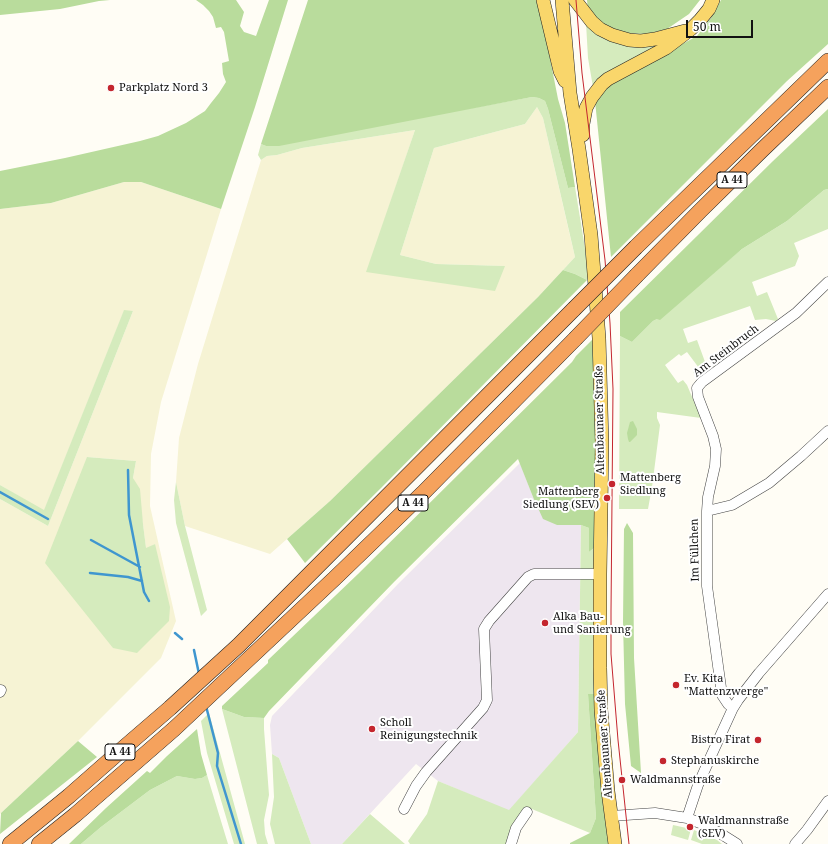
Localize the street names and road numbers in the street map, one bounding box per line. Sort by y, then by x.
road number: A 44 [717,172,747,188]
street label: Am Steinbruch [691,322,761,380]
street label: Altenbaunaer Straße [592,365,608,475]
road number: A 44 [398,495,428,511]
street label: Im Füllchen [688,518,702,582]
street label: Altenbaunaer Straße [595,689,615,799]
road number: A 44 [105,744,135,760]

